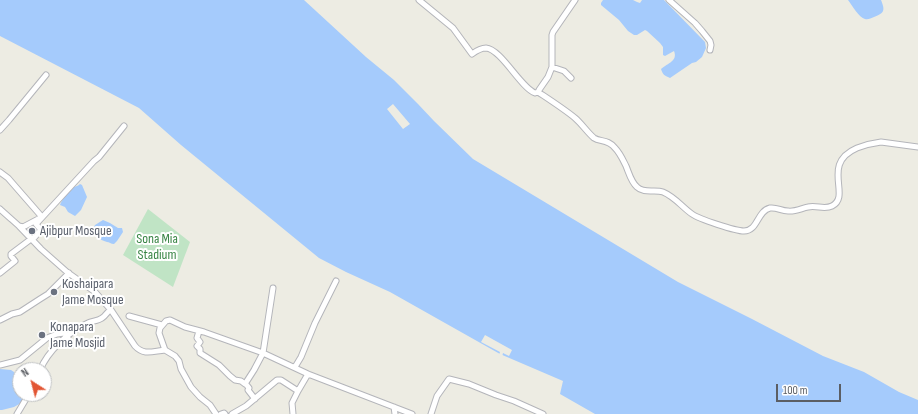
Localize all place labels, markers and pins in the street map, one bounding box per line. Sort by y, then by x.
place label: Ajibpur Mosque [40,223,112,239]
marker: Ajibpur Mosque [27,226,37,236]
place label: Koshaipara Jame Mosque [62,276,124,308]
marker: Koshaipara Jame Mosque [49,287,59,297]
place label: Konapara Jame Mosjid [50,319,105,352]
marker: Konapara Jame Mosjid [37,330,47,340]

